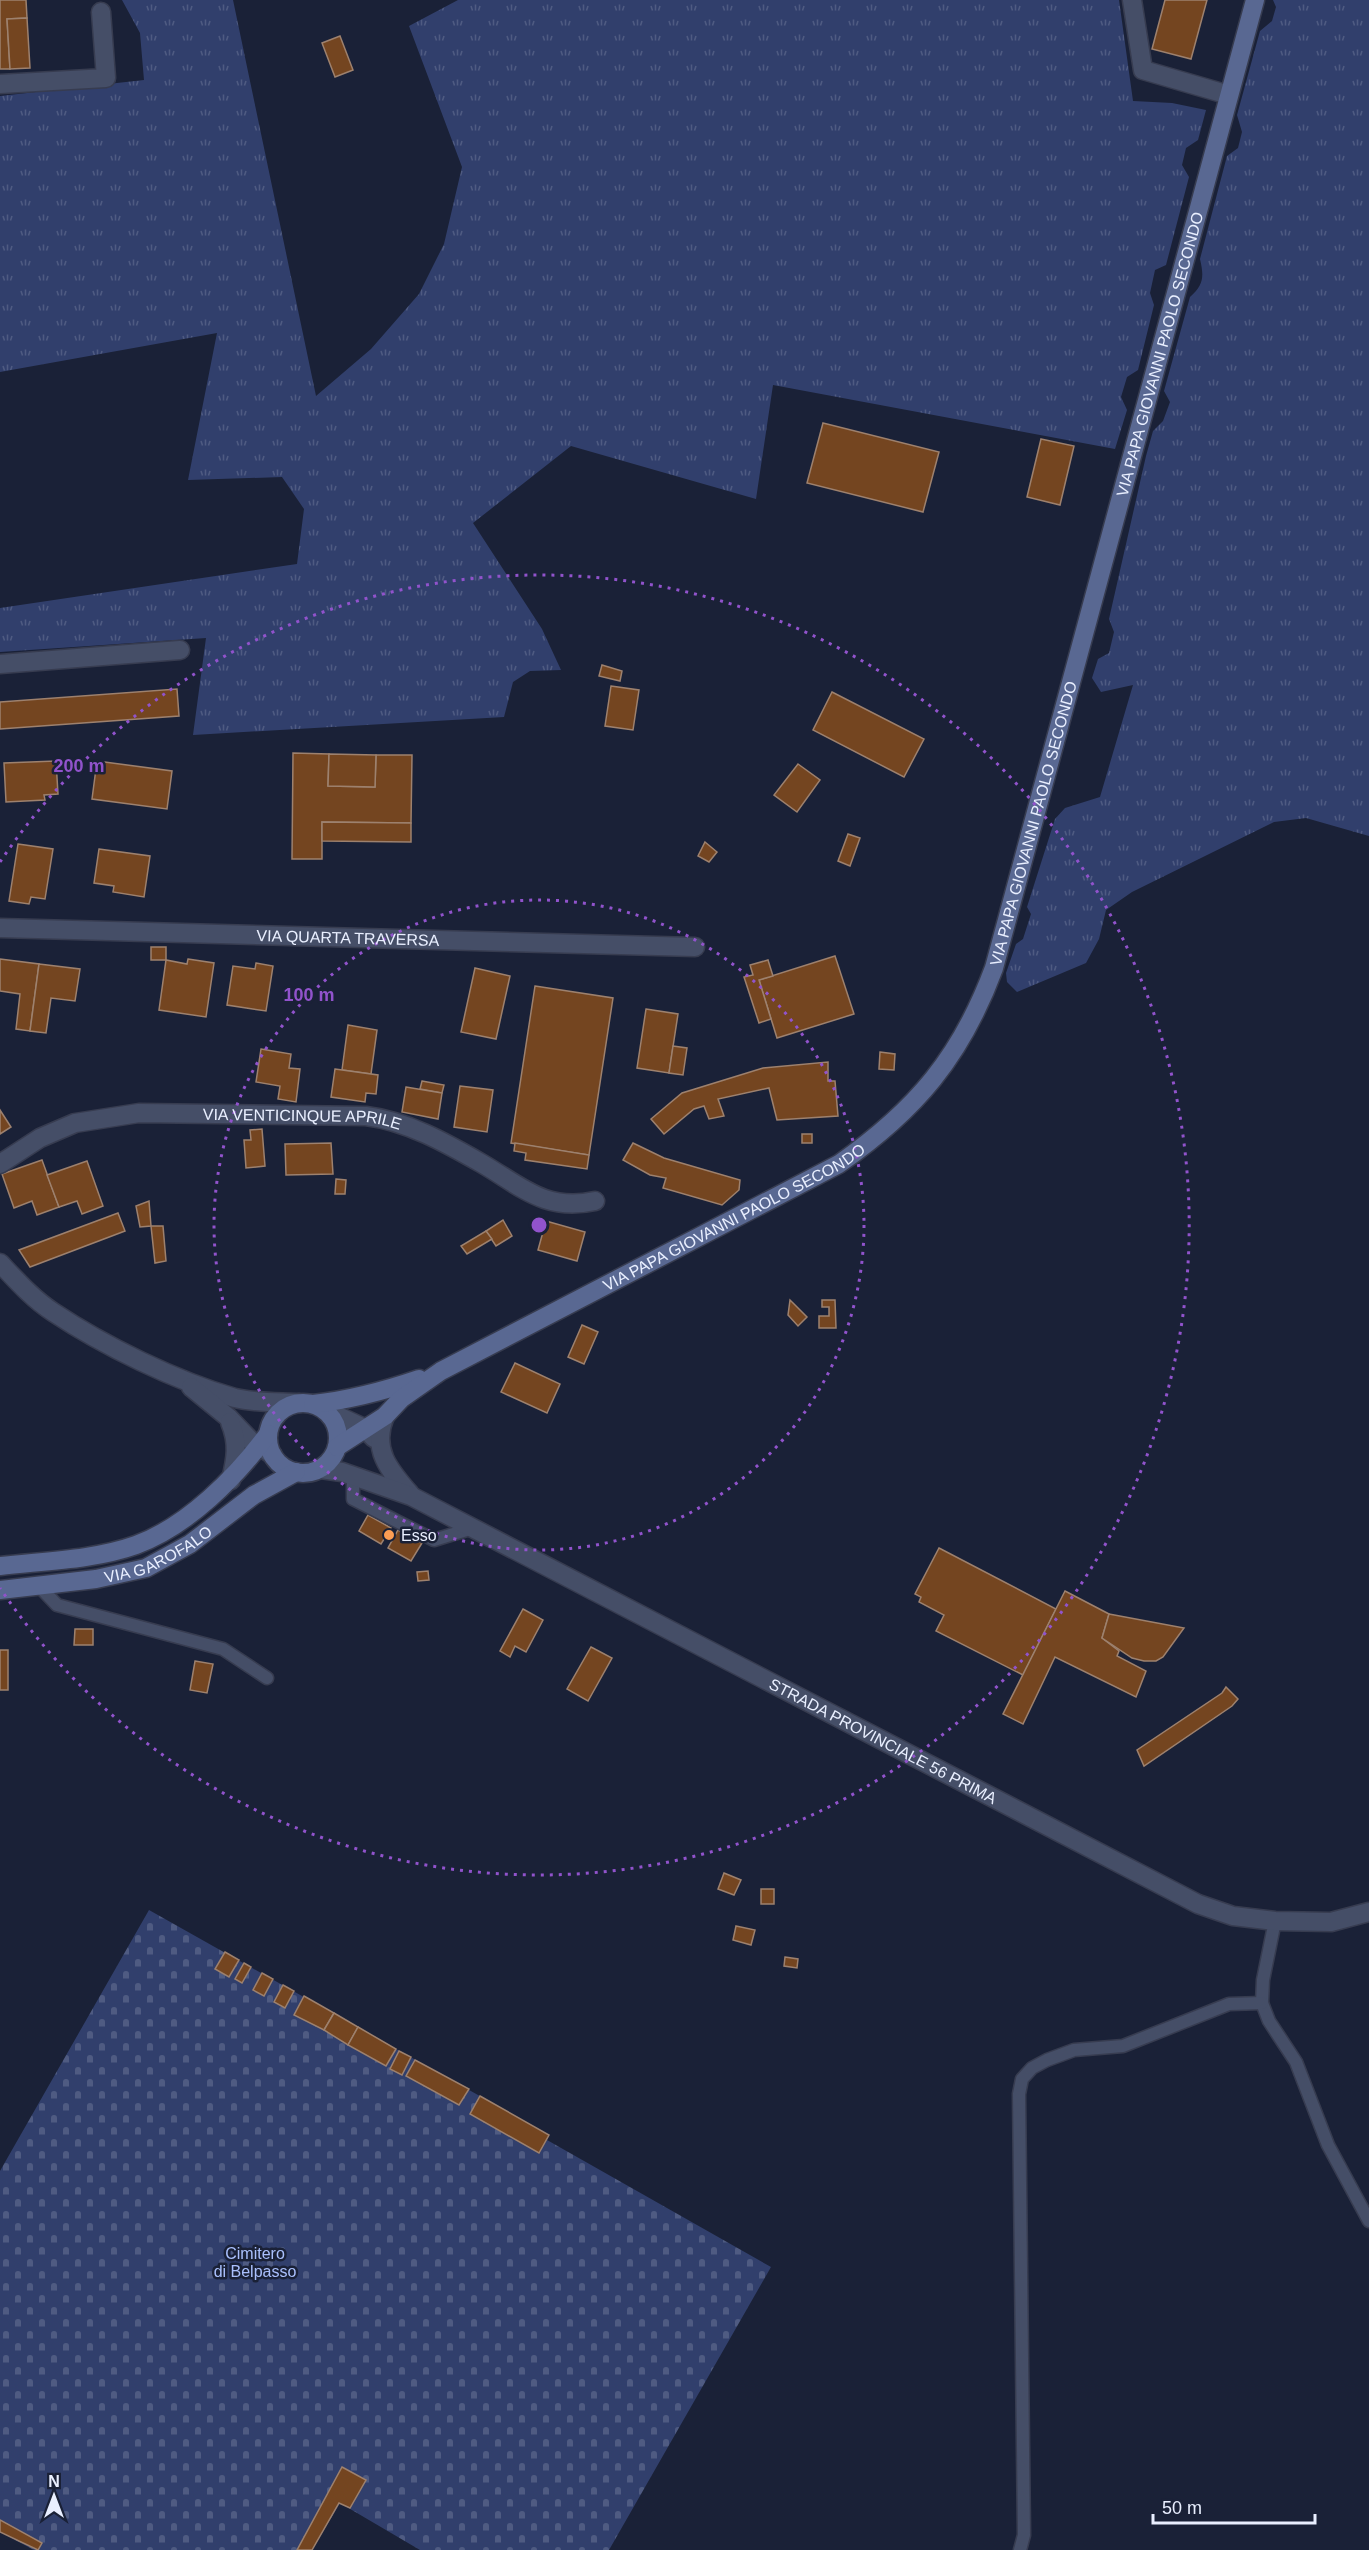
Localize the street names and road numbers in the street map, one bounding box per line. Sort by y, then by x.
street label: VIA PAPA GIOVANNI PAOLO SECONDO [1113,210,1206,498]
street label: VIA PAPA GIOVANNI PAOLO SECONDO [986,679,1079,968]
street label: VIA QUARTA TRAVERSA [256,927,440,949]
street label: VIA VENTICINQUE APRILE [203,1105,404,1132]
street label: VIA PAPA GIOVANNI PAOLO SECONDO [600,1140,868,1294]
street label: VIA GAROFALO [103,1522,215,1585]
street label: STRADA PROVINCIALE 56 PRIMA [767,1675,1000,1807]

